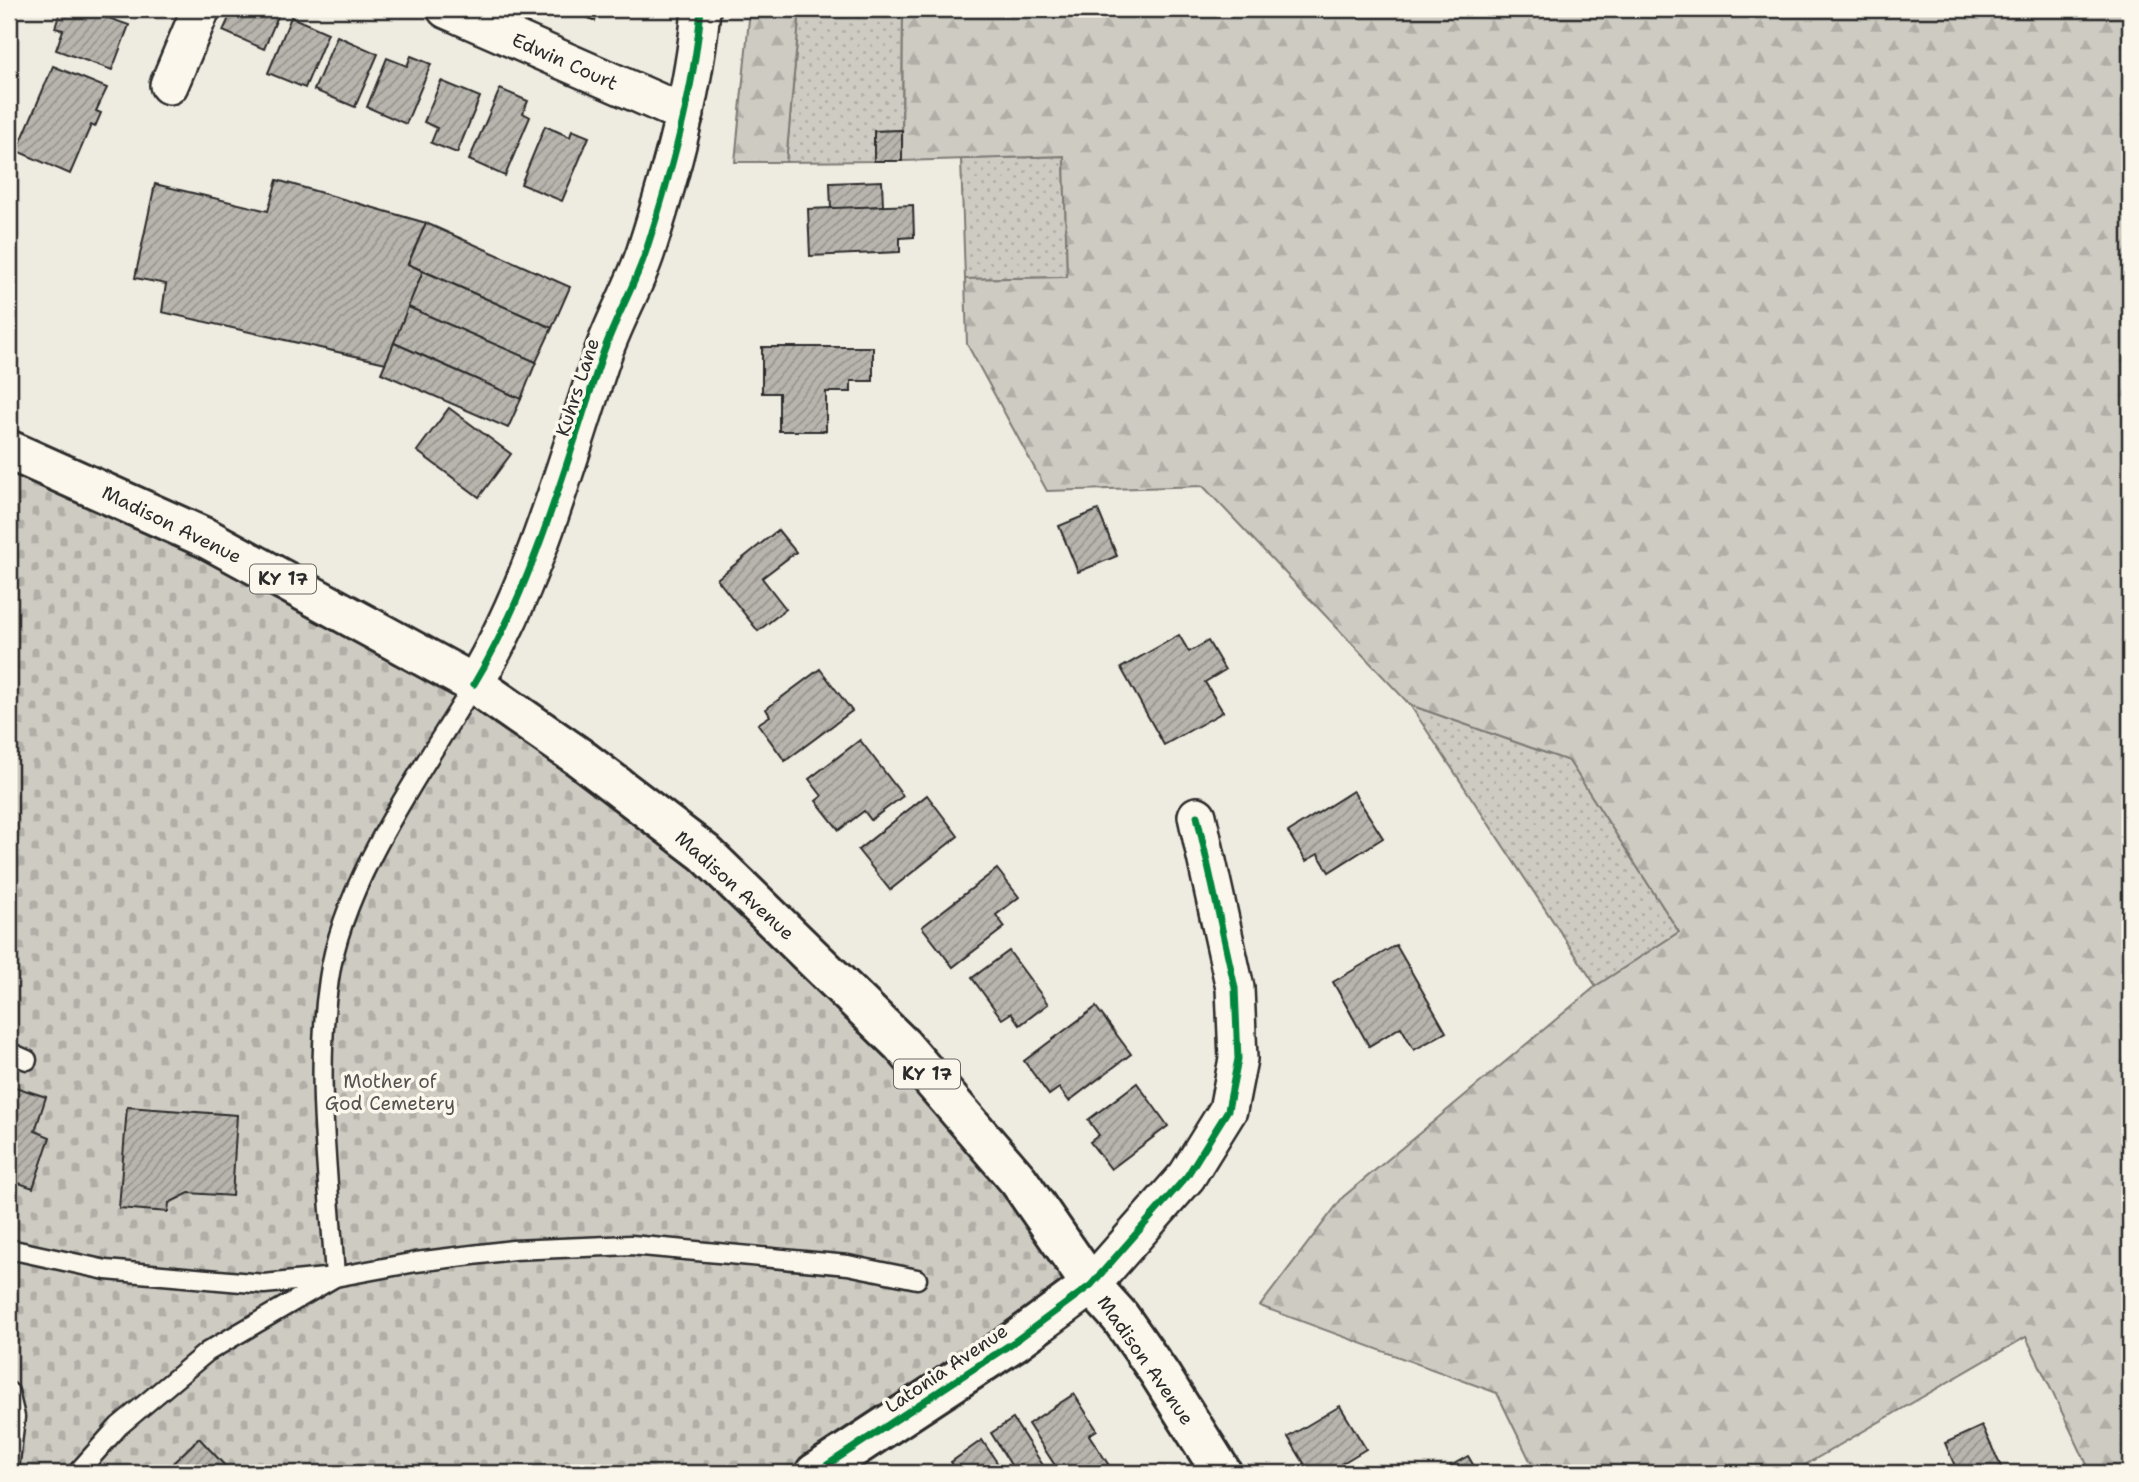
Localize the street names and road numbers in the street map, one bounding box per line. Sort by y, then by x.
street label: Edwin Court [508,27,621,96]
street label: Kuhrs Lane [550,335,605,440]
street label: Madison Avenue [98,480,246,569]
road number: KY 17 [250,564,316,594]
street label: Madison Avenue [670,825,800,946]
road number: KY 17 [894,1059,960,1088]
street label: Madison Avenue [1092,1291,1200,1430]
street label: Latonia Avenue [880,1318,1012,1419]

